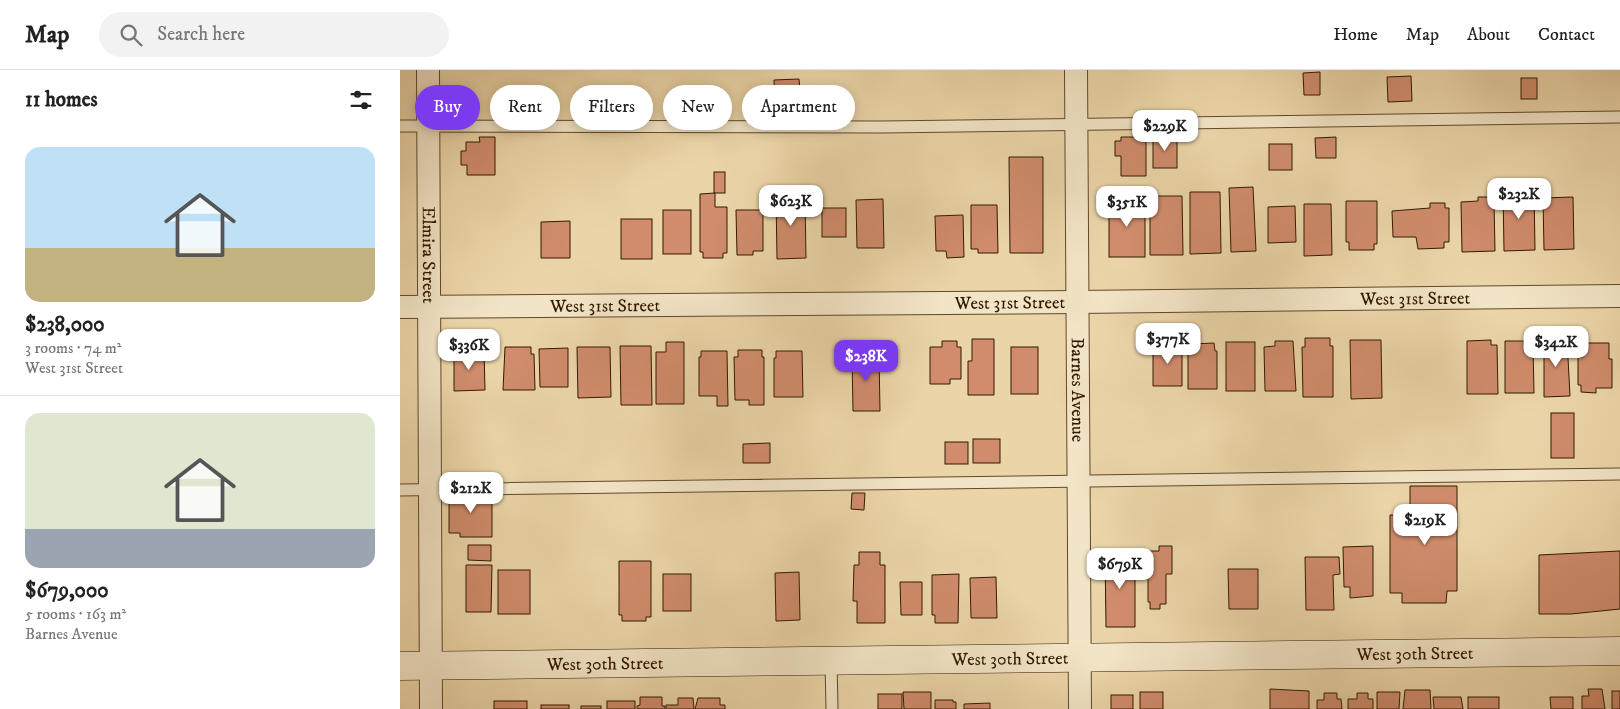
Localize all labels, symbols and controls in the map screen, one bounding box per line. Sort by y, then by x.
search box [99,12,449,57]
text: Map [25,20,69,50]
icon: search [117,21,145,49]
text: Search here [157,23,245,46]
text: Home [1333,24,1378,46]
text: Map [1406,24,1439,46]
text: About [1467,24,1510,46]
text: Contact [1538,24,1595,46]
chip: Buy [415,85,480,130]
chip: Rent [490,85,560,130]
chip: Filters [570,85,653,130]
chip: New [663,85,732,130]
chip: Apartment [742,85,855,130]
icon: filters [347,86,375,114]
text: 11 homes [25,87,98,113]
pin: $229K [1130,109,1200,152]
text: $229K [1143,116,1187,136]
pin: $232K [1484,178,1554,220]
icon: home [155,180,245,270]
pin: $623K [756,184,826,227]
text: $232K [1498,184,1540,204]
pin: $351K [1092,186,1162,228]
text: $623K [770,191,812,211]
text: $351K [1107,192,1147,212]
street label: Elmira Street [417,206,439,304]
street label: West 31st Street [1359,288,1470,311]
street label: West 31st Street [954,292,1065,315]
street label: West 31st Street [549,295,660,318]
text: $238,000 [25,312,105,338]
pin: $377K [1133,322,1203,365]
pin: $342K [1521,326,1591,368]
pin: $336K [434,328,504,371]
text: $377K [1147,329,1189,349]
text: $342K [1534,332,1578,352]
text: $336K [449,335,489,355]
text: 3 rooms · 74 m² [25,338,122,358]
street label: Barnes Avenue [1066,338,1088,442]
pin: $238K [831,340,901,382]
text: $238K [845,346,887,366]
text: West 31st Street [25,358,123,378]
icon: home [155,445,245,535]
pin: $212K [436,472,506,514]
text: $212K [450,478,492,498]
pin: $219K [1390,504,1460,546]
text: $219K [1404,510,1446,530]
pin: $679K [1085,548,1155,590]
text: $679K [1098,554,1142,574]
text: $679,000 [25,578,109,604]
text: 5 rooms · 163 m² [25,604,126,624]
text: Barnes Avenue [25,624,118,644]
street label: West 30th Street [1355,643,1474,666]
street label: West 30th Street [950,648,1069,671]
street label: West 30th Street [545,653,664,676]

